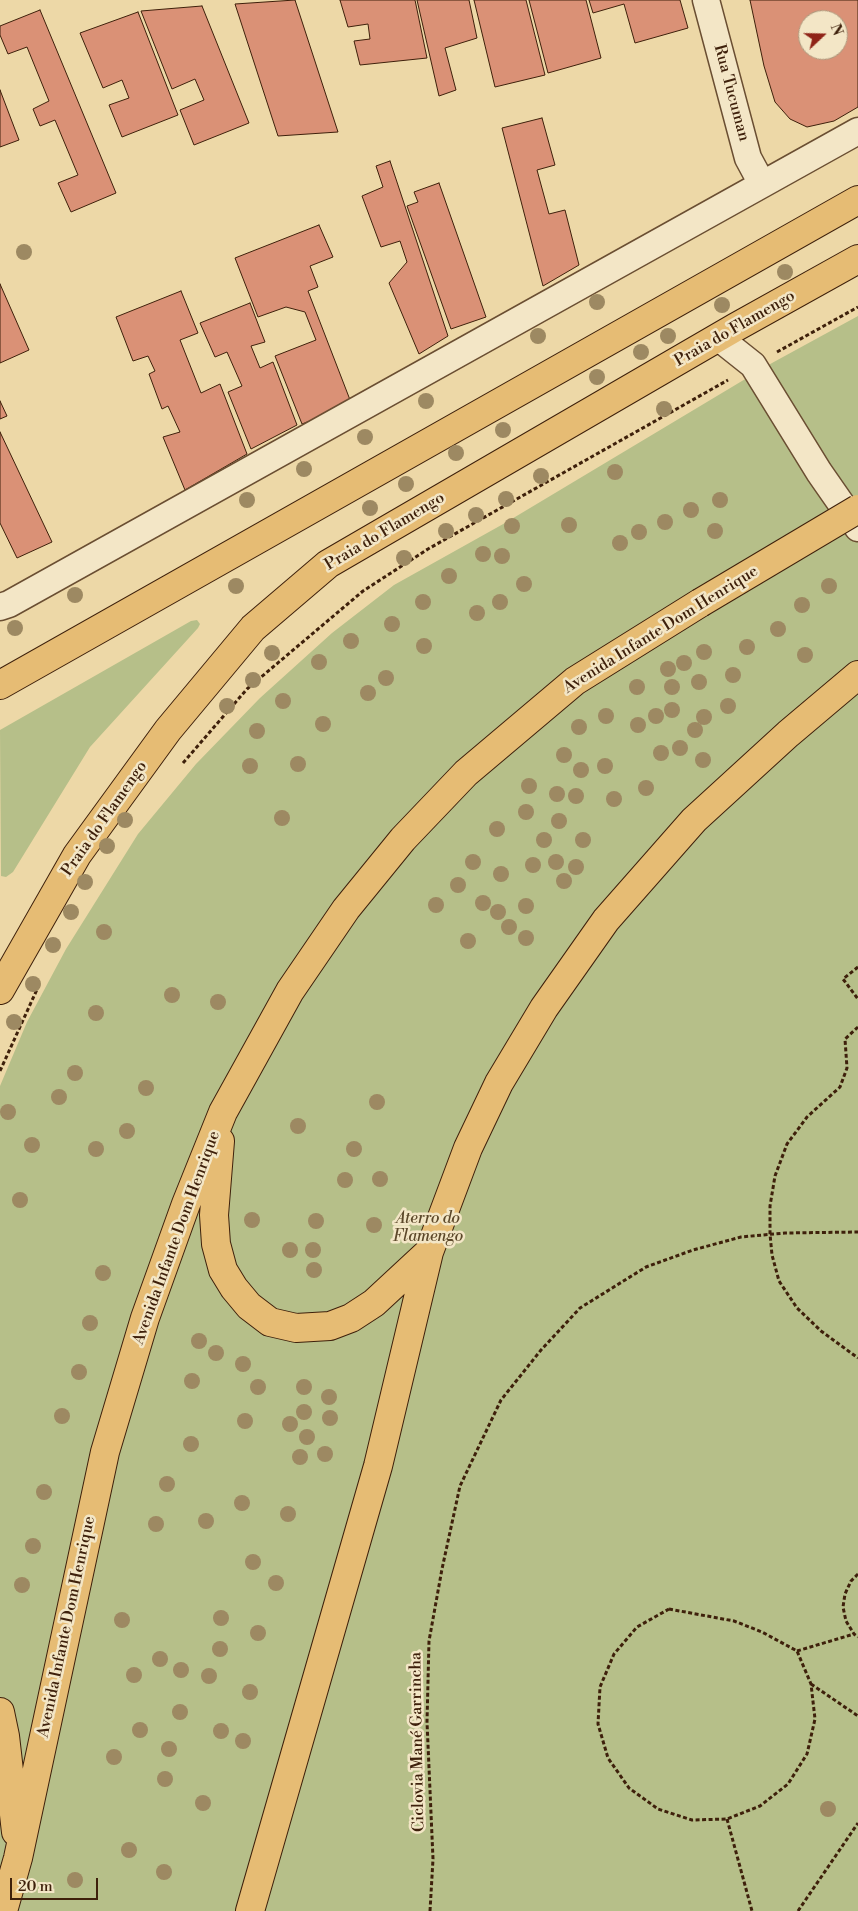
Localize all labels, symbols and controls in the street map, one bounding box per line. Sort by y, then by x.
north arrow [798,10,848,60]
text: N [826,22,846,38]
street label: Rua Tucuman [709,42,753,144]
street label: Praia do Flamengo [671,287,799,371]
street label: Praia do Flamengo [322,489,448,575]
street label: Avenida Infante Dom Henrique [560,562,762,698]
street label: Praia do Flamengo [58,758,152,880]
street label: Avenida Infante Dom Henrique [129,1129,225,1347]
park label: Aterro do Flamengo [393,1209,463,1247]
street label: Avenida Infante Dom Henrique [34,1514,100,1740]
street label: Ciclovia Mané Garrincha [407,1652,429,1832]
scale bar [12,1868,100,1900]
text: 20 m [18,1877,53,1896]

